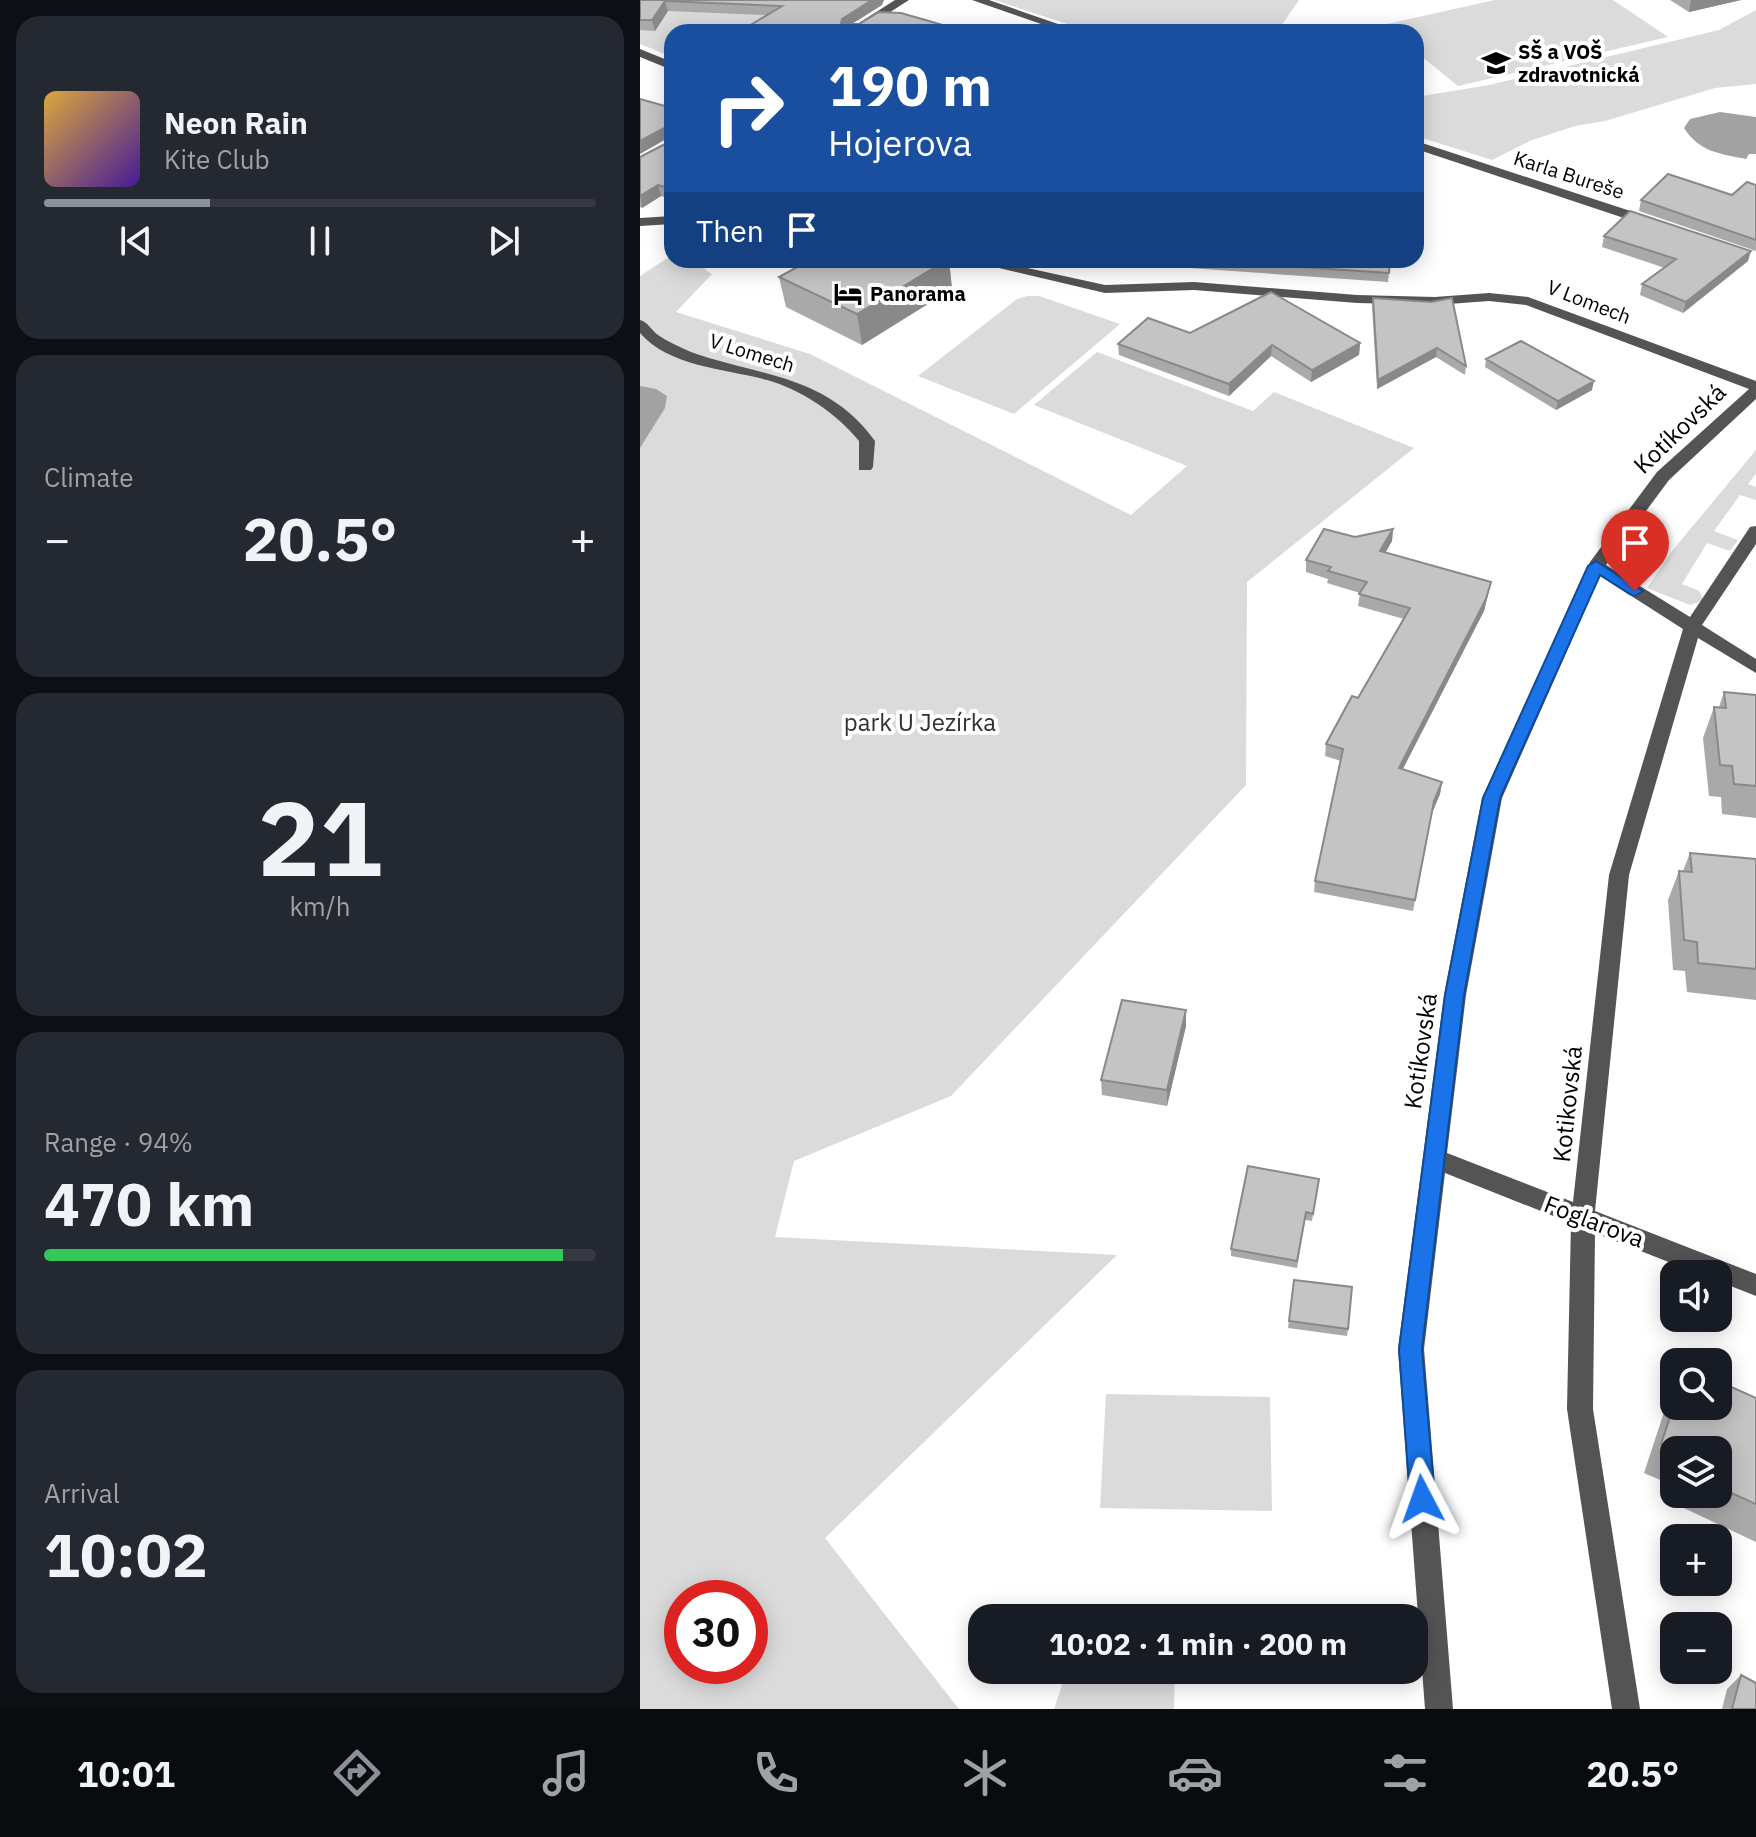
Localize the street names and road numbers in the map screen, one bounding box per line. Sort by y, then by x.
street label: Karla Bureše [1510,144,1628,205]
street label: V Lomech [1543,273,1635,330]
street label: V Lomech [706,327,798,378]
street label: Kotíkovská [1626,376,1733,480]
street label: Kotíkovská [1396,991,1444,1111]
street label: Kotikovská [1545,1044,1589,1164]
street label: Foglarova [1540,1187,1649,1255]

